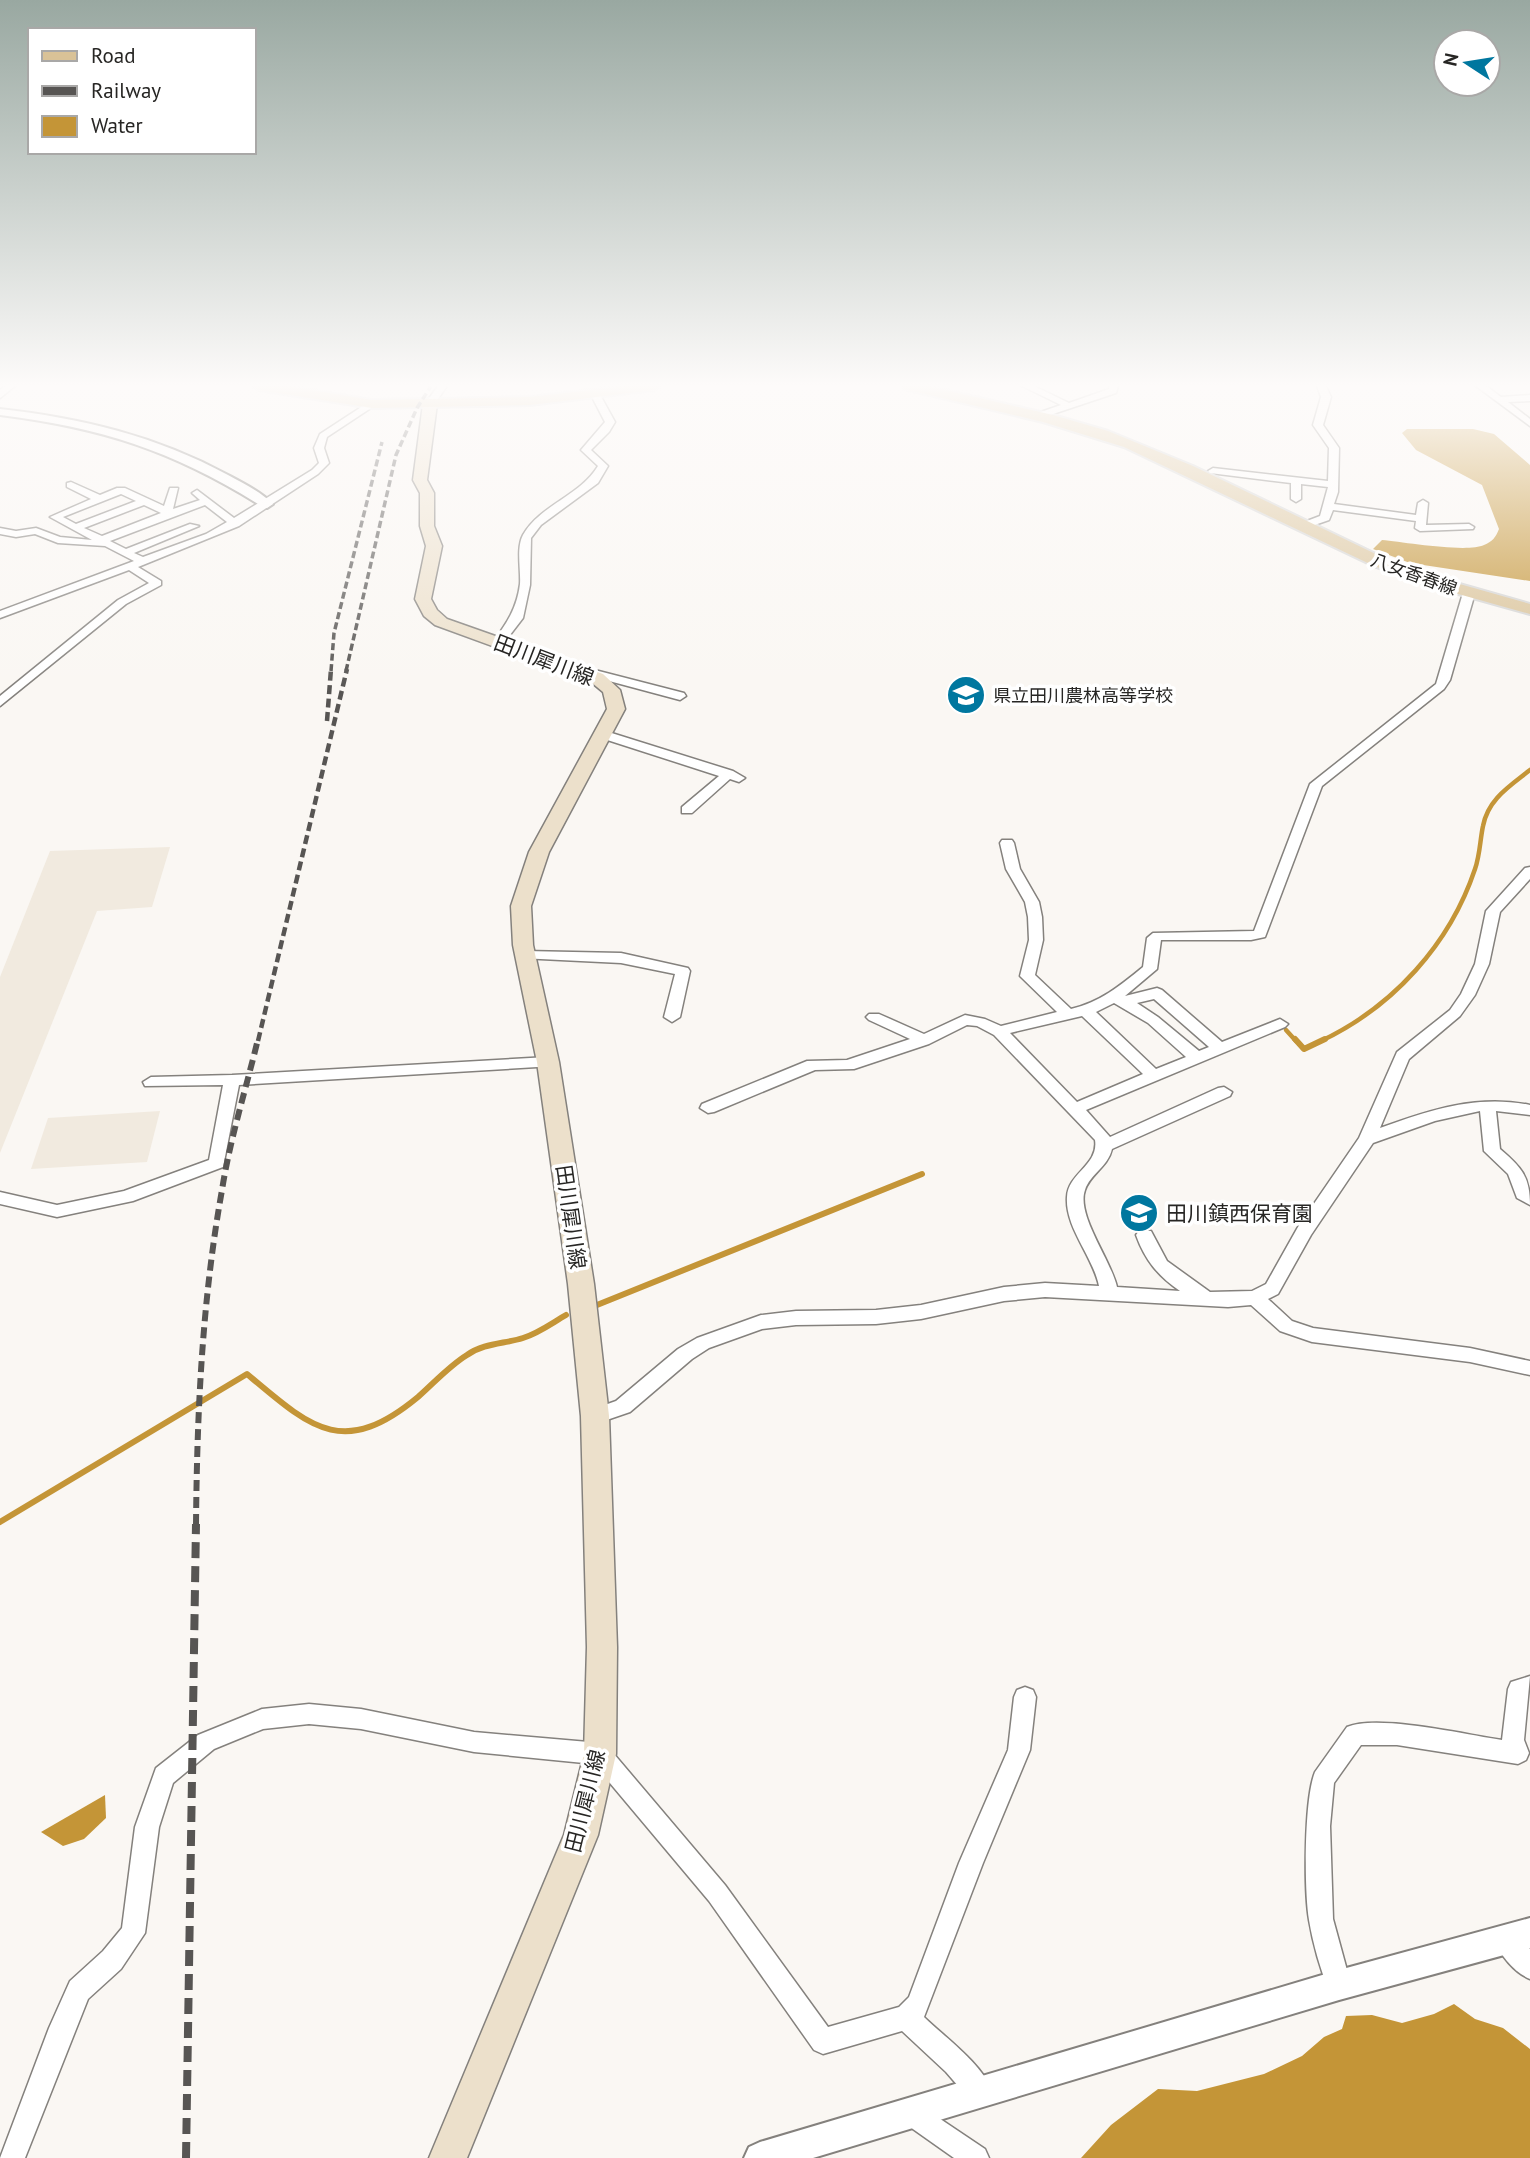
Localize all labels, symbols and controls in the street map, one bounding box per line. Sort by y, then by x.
legend [28,28,256,154]
north arrow [1432,28,1502,98]
text: Road [91,42,135,69]
text: N [1437,51,1463,68]
text: Railway [91,77,161,104]
text: Water [91,112,143,139]
street label: 八女香春線 [1368,548,1460,600]
street label: 田川犀川線 [490,629,598,691]
school or university icon: 県立田川農林高等学校 [945,674,987,716]
place label: 県立田川農林高等学校 [993,684,1173,707]
street label: 田川犀川線 [550,1163,592,1271]
school or university icon: 田川鎮西保育園 [1118,1192,1160,1234]
place label: 田川鎮西保育園 [1166,1200,1313,1227]
street label: 田川犀川線 [559,1747,611,1855]

